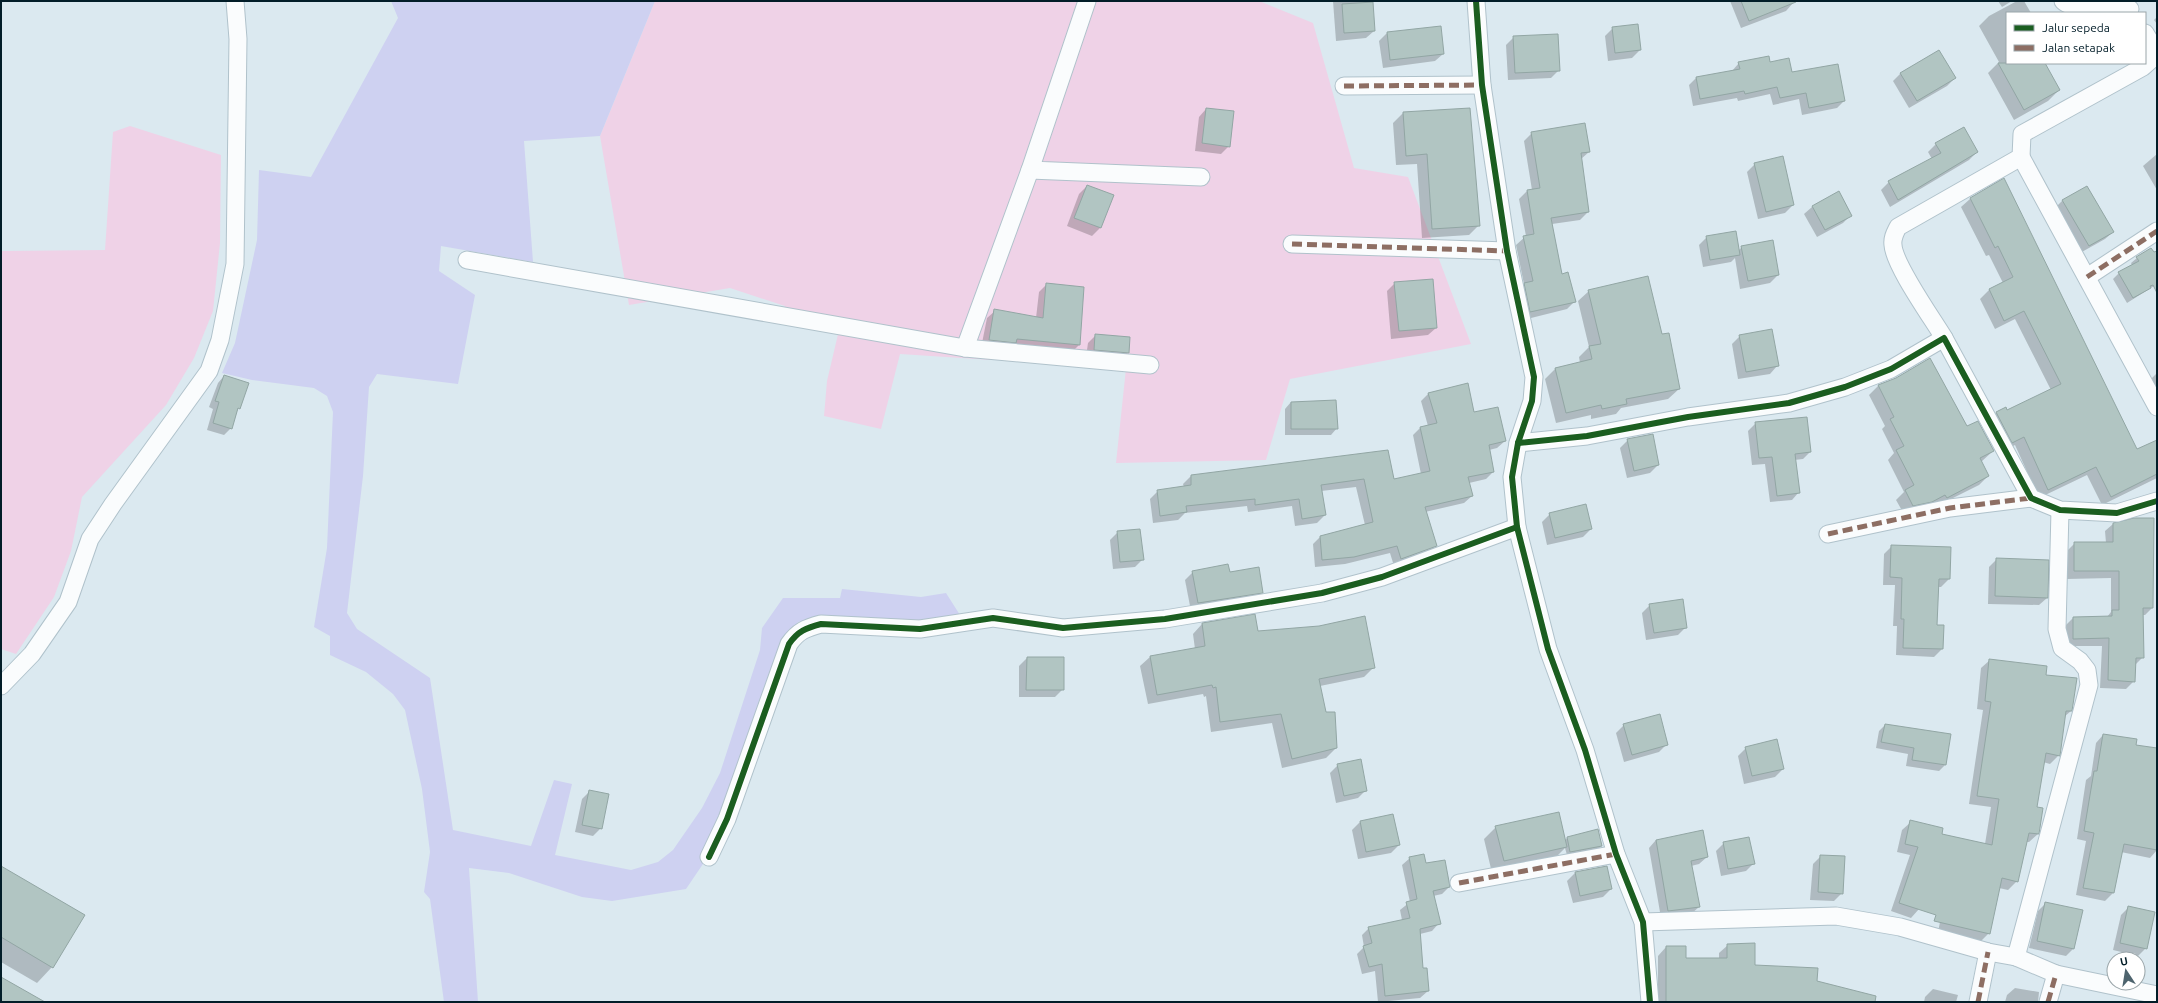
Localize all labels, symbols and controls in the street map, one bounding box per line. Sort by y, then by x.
legend [2006,12,2146,64]
text: Jalur sepeda [2042,21,2110,34]
text: Jalan setapak [2042,41,2115,54]
north arrow [2106,951,2146,991]
text: U [2119,955,2129,968]

